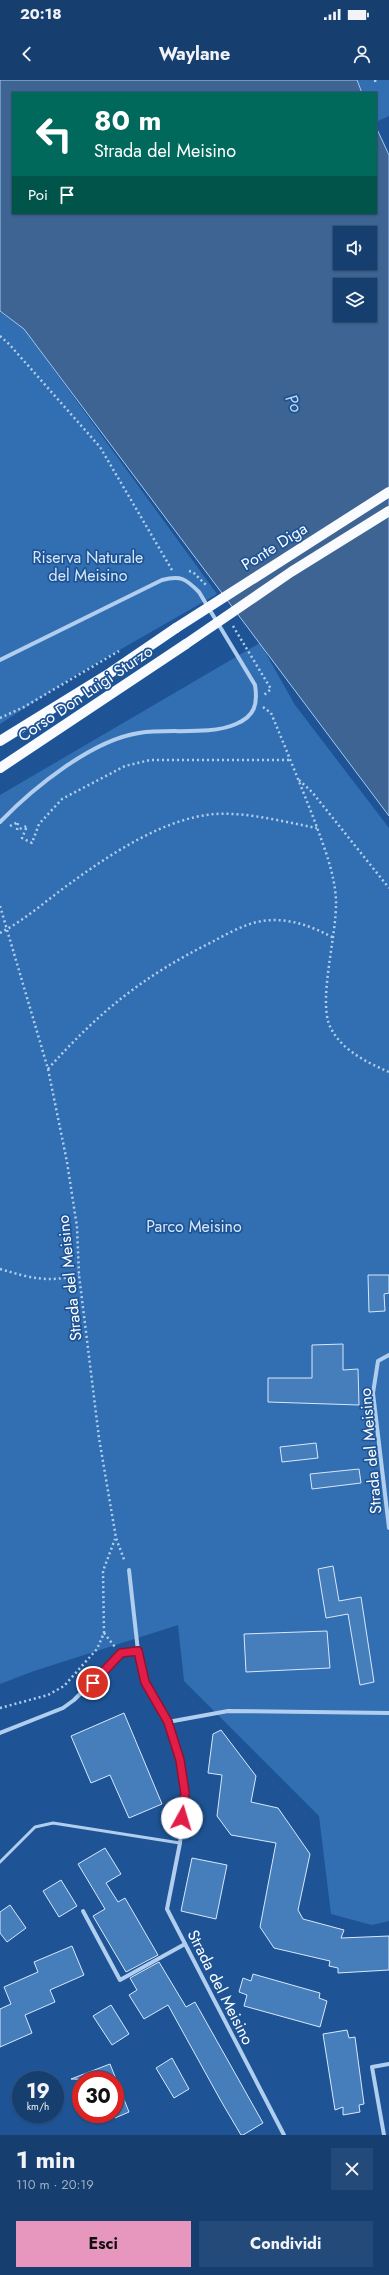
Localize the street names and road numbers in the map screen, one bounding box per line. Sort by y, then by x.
street label: Ponte Diga [237,517,312,576]
street label: Corso Don Luigi Sturzo [13,639,158,747]
street label: Strada del Meisino [51,1214,88,1342]
street label: Strada del Meisino [354,1387,387,1515]
street label: Strada del Meisino [182,1926,260,2049]

